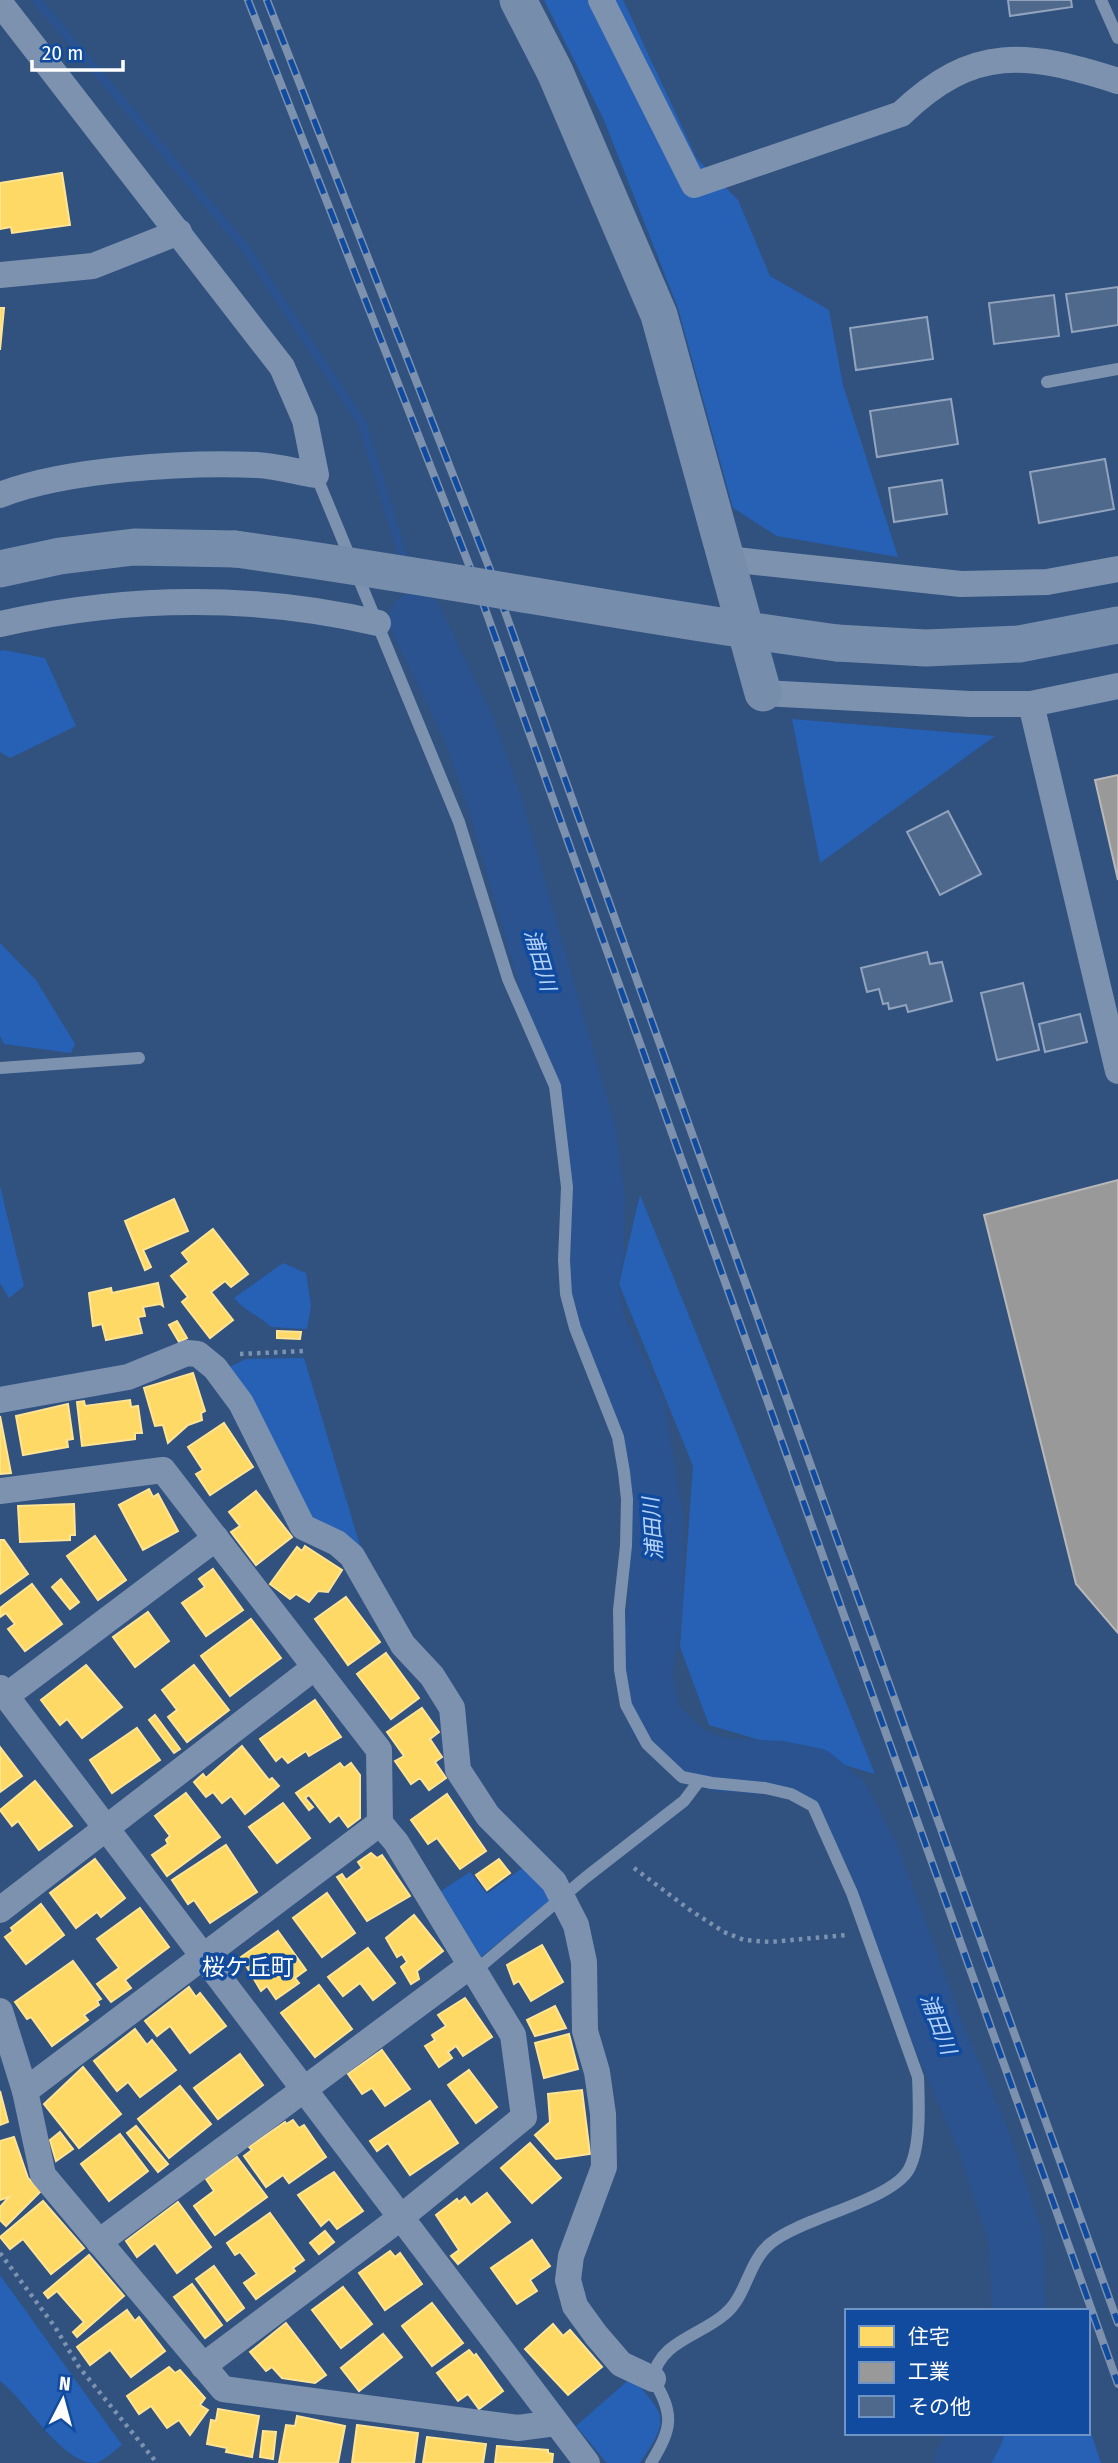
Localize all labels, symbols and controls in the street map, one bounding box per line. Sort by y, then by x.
scale bar [32,28,122,72]
text: 20 m [42,40,83,66]
water label: 浦田川 [519,926,562,996]
water label: 浦田川 [638,1495,668,1561]
district label: 桜ケ丘町 [202,1953,294,1981]
water label: 浦田川 [915,1990,962,2060]
legend [845,2309,1090,2435]
text: 住宅 [908,2324,950,2350]
text: 工業 [908,2359,950,2385]
north arrow [28,2365,98,2435]
text: N [58,2372,72,2396]
text: その他 [908,2394,971,2420]

